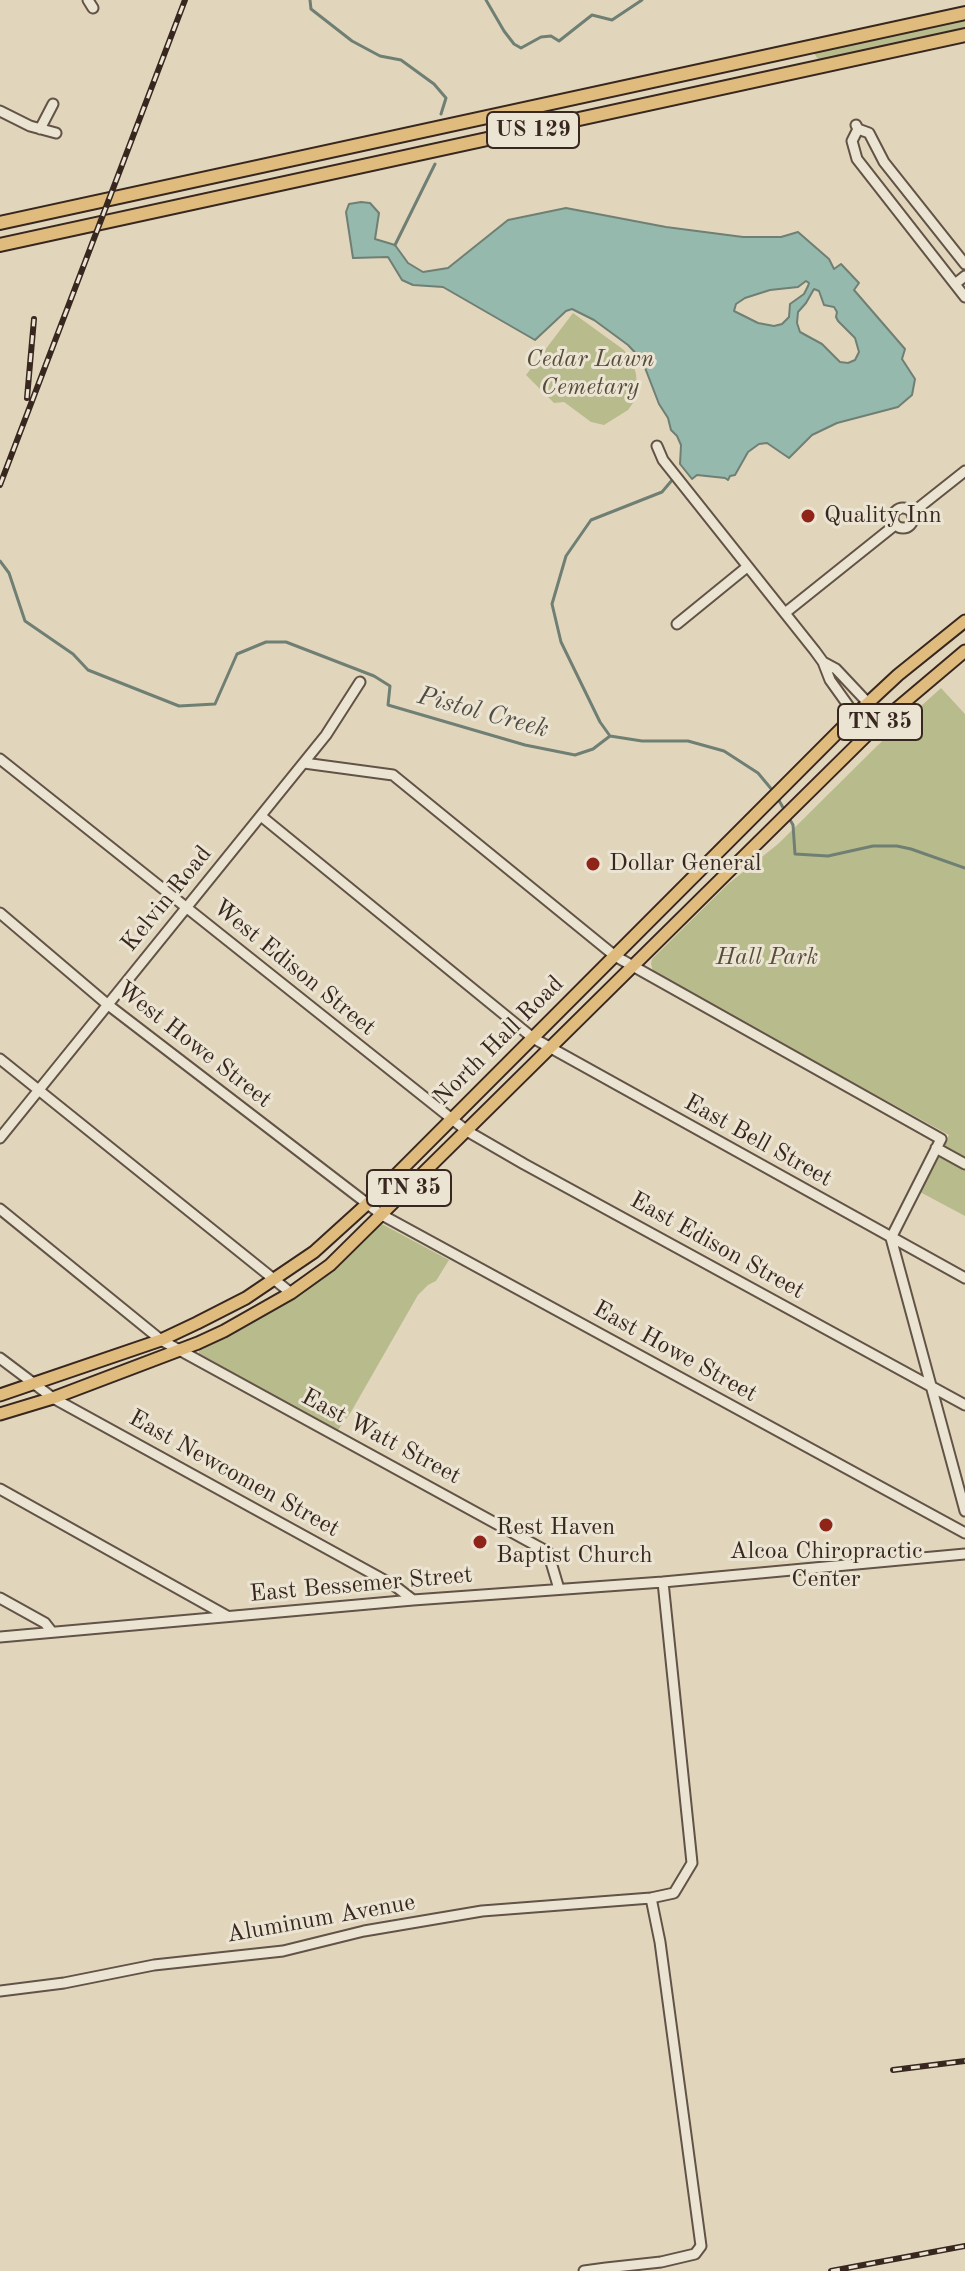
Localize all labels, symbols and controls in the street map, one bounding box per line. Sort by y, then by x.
road number: US 129 [487,112,579,148]
park label: Cedar Lawn Cemetary [526,346,654,402]
place label: Quality Inn [824,502,942,530]
marker: Quality Inn [799,507,817,525]
water label: Pistol Creek [414,681,552,745]
road number: TN 35 [838,704,922,740]
street label: Kelvin Road [116,840,218,958]
place label: Dollar General [609,850,761,878]
marker: Dollar General [584,855,602,873]
street label: West Edison Street [207,894,381,1042]
park label: Hall Park [716,944,818,972]
street label: North Hall Road [428,970,570,1112]
street label: West Howe Street [111,975,277,1115]
street label: East Bell Street [679,1088,837,1194]
road number: TN 35 [367,1170,451,1206]
street label: East Edison Street [625,1186,809,1306]
street label: East Howe Street [588,1295,762,1409]
street label: East Watt Street [296,1383,466,1491]
street label: East Newcomen Street [124,1404,344,1544]
place label: Rest Haven Baptist Church [496,1514,653,1570]
marker: Alcoa Chiropractic Center [817,1516,835,1534]
marker: Rest Haven Baptist Church [471,1533,489,1551]
place label: Alcoa Chiropractic Center [729,1538,923,1594]
street label: East Bessemer Street [248,1561,474,1609]
street label: Aluminum Avenue [224,1888,418,1950]

